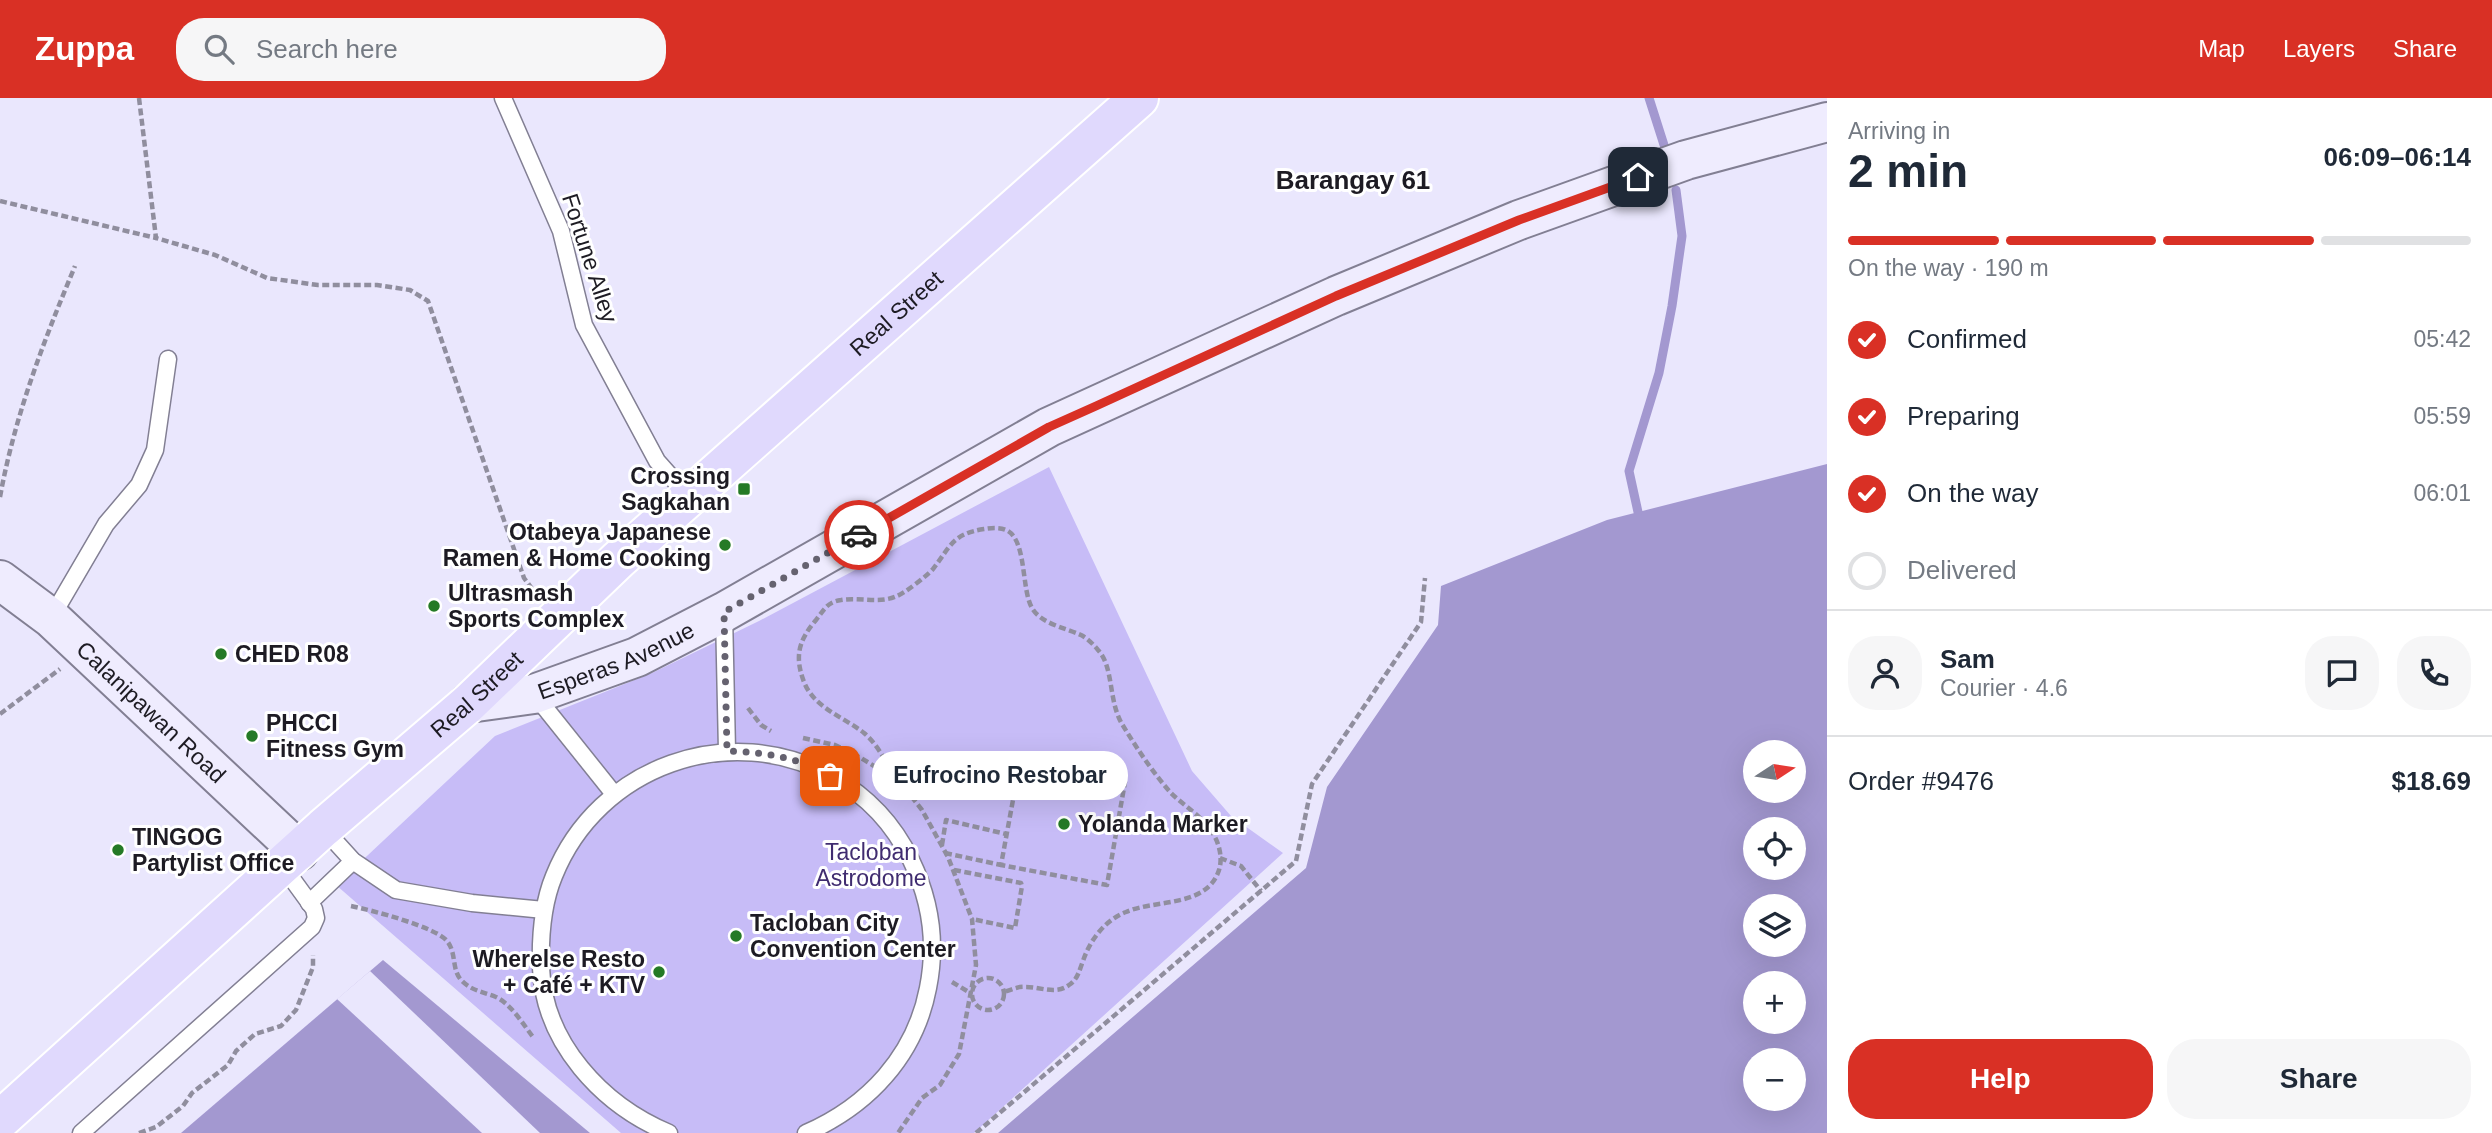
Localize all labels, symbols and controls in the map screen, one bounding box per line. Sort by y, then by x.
search box [176,18,666,81]
text: Zuppa [35,30,134,67]
icon: search [200,30,238,68]
text: Search here [256,34,398,64]
text: Map [2198,35,2245,62]
text: Layers [2283,35,2355,62]
text: Share [2393,35,2457,62]
text: Arriving in [1848,118,1950,144]
text: 06:09–06:14 [2324,142,2471,172]
text: 2 min [1848,145,1968,197]
pin [1608,147,1668,207]
icon: home [1619,158,1657,196]
district label: Barangay 61 [1276,165,1430,195]
street label: Fortune Alley [557,190,623,326]
text: On the way · 190 m [1848,255,2049,281]
street label: Real Street [845,265,948,361]
icon: check [1848,321,1886,359]
text: Confirmed [1907,324,2027,354]
text: 05:42 [2413,326,2471,352]
icon: check [1848,398,1886,436]
text: Preparing [1907,401,2020,431]
text: 05:59 [2413,403,2471,429]
place label: Crossing Sagkahan [621,463,730,515]
icon: check [1848,475,1886,513]
text: On the way [1907,478,2039,508]
text: 06:01 [2413,480,2471,506]
marker: Crossing Sagkahan [736,481,752,497]
courier [824,500,894,570]
icon: car [840,516,878,554]
place label: Otabeya Japanese Ramen & Home Cooking [443,519,711,571]
marker: Otabeya Japanese Ramen & Home Cooking [717,537,733,553]
text: Delivered [1907,555,2017,585]
place label: Ultrasmash Sports Complex [448,580,625,632]
marker: Ultrasmash Sports Complex [426,598,442,614]
street label: Esperas Avenue [534,617,698,705]
street label: Calanipawan Road [71,636,231,788]
button: person [1848,636,1922,710]
button: chat [2305,636,2379,710]
button: phone [2397,636,2471,710]
place label: CHED R08 [235,641,349,667]
text: Sam [1940,644,1995,674]
street label: Real Street [425,645,528,743]
marker: CHED R08 [213,646,229,662]
text: Courier · 4.6 [1940,675,2068,701]
place label: PHCCI Fitness Gym [266,710,404,762]
marker: PHCCI Fitness Gym [244,728,260,744]
north arrow [1743,740,1806,803]
map controls [1743,740,1806,1111]
pin [800,746,860,806]
callout: Eufrocino Restobar [872,752,1128,800]
icon: bag [811,757,849,795]
text: Eufrocino Restobar [893,762,1107,788]
text: Order #9476 [1848,766,1994,796]
text: $18.69 [2391,766,2471,796]
place label: Yolanda Marker [1078,811,1248,837]
marker: Yolanda Marker [1056,816,1072,832]
button: locate [1743,817,1806,880]
place label: TINGOG Partylist Office [132,824,294,876]
park label: Tacloban Astrodome [815,839,927,891]
marker: TINGOG Partylist Office [110,842,126,858]
button: layers [1743,894,1806,957]
place label: Tacloban City Convention Center [750,910,956,962]
marker: Tacloban City Convention Center [728,928,744,944]
place label: Wherelse Resto + Café + KTV [472,946,646,998]
marker: Wherelse Resto + Café + KTV [651,964,667,980]
button: + [1743,971,1806,1034]
button: Help [1848,1039,2153,1119]
button: Share [2167,1039,2471,1119]
button: − [1743,1048,1806,1111]

